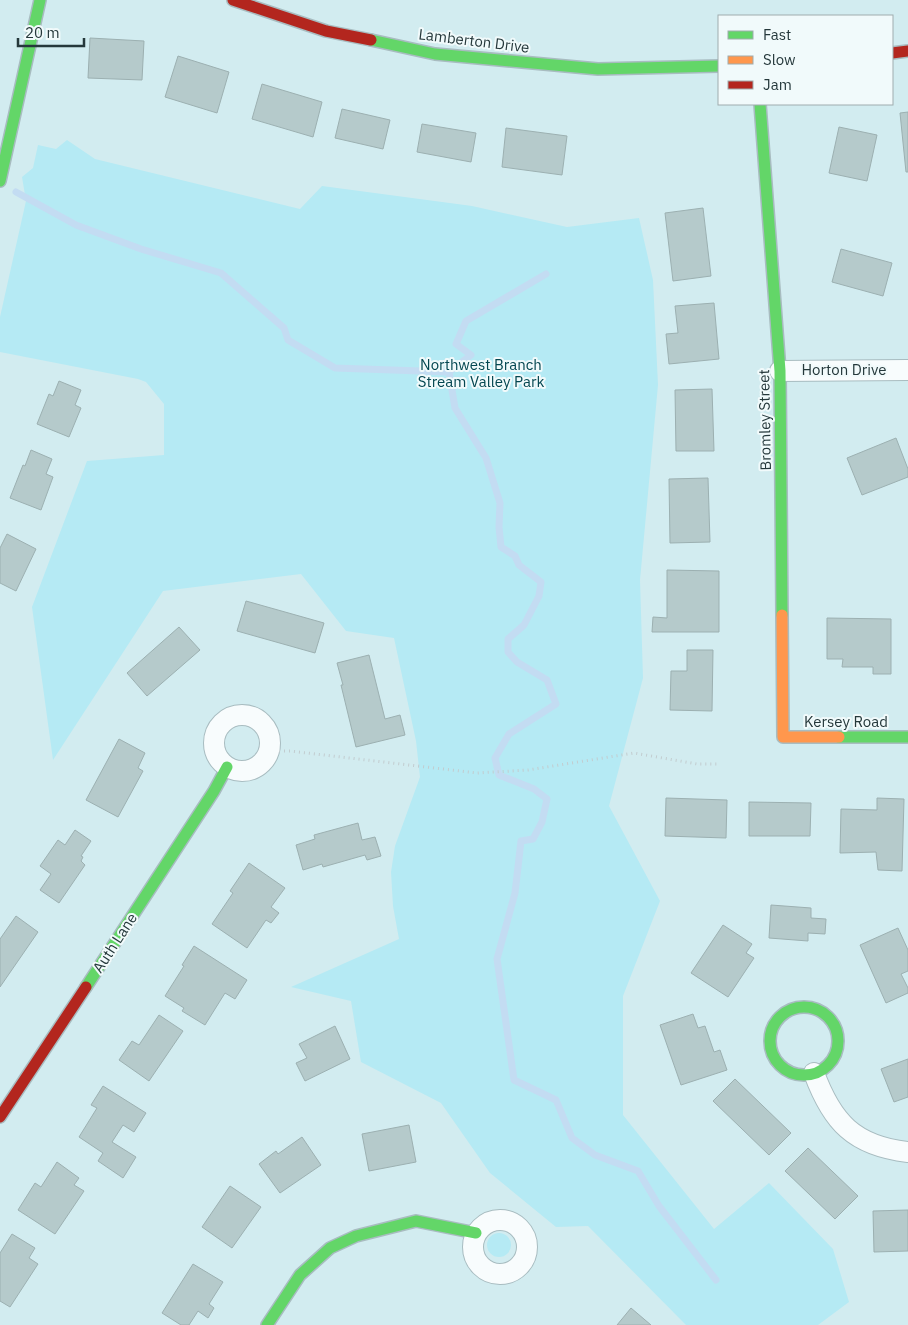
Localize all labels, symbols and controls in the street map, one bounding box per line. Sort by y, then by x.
scale bar [18,15,84,47]
legend [718,15,893,105]
text: 20 m [25,23,60,42]
street label: Lamberton Drive [418,24,531,57]
text: Fast [763,25,791,44]
text: Slow [763,50,796,69]
text: Jam [763,75,792,94]
park label: Northwest Branch Stream Valley Park [418,355,544,391]
street label: Horton Drive [801,360,887,379]
street label: Bromley Street [754,369,775,471]
street label: Kersey Road [804,712,888,731]
street label: Auth Lane [88,909,141,976]

